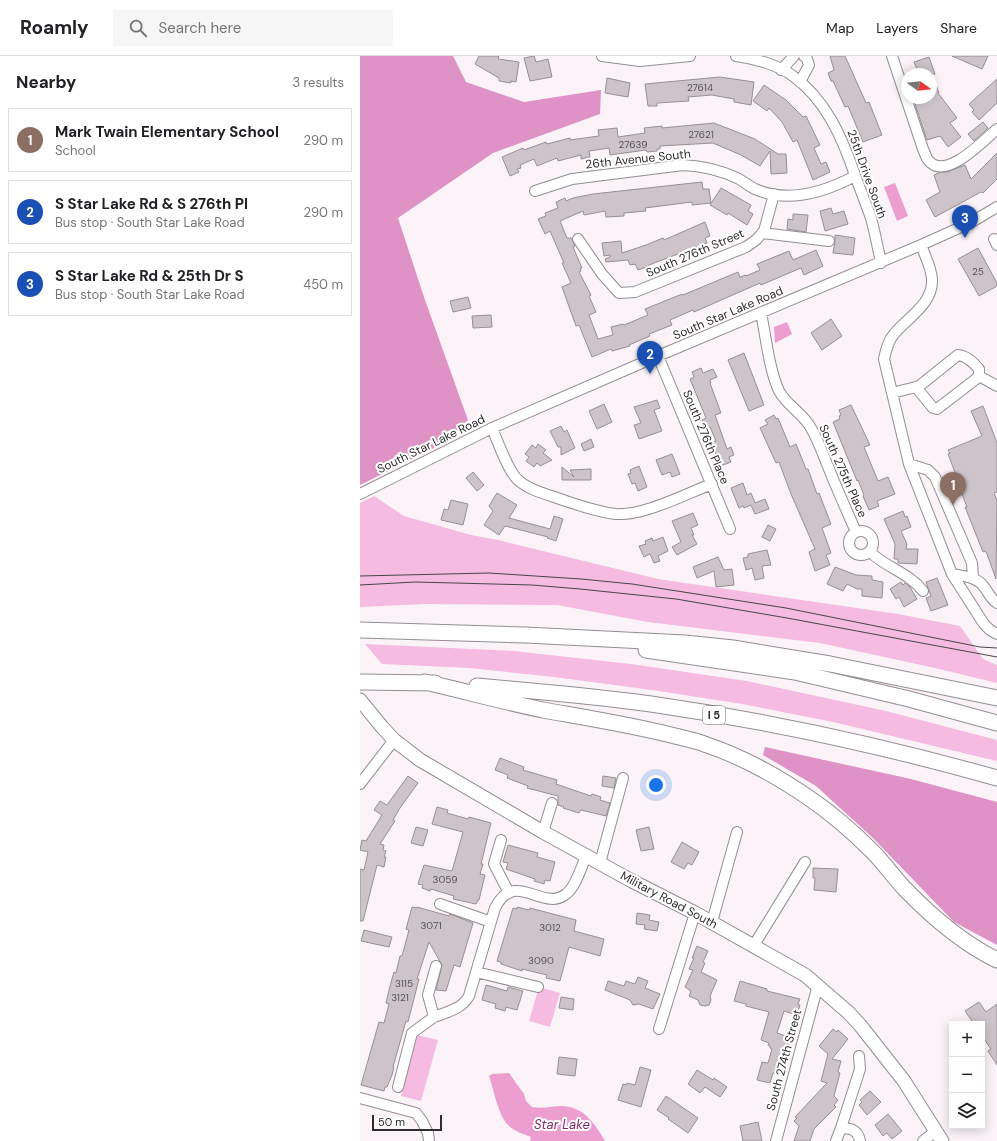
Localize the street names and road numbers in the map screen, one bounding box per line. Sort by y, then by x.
street label: 25th Drive South [844,127,890,221]
street label: 26th Avenue South [585,146,692,172]
street label: South 276th Street [644,225,747,281]
street label: South Star Lake Road [671,283,785,343]
street label: South 276th Place [679,388,733,487]
street label: South Star Lake Road [374,411,488,477]
street label: South 275th Place [815,422,871,520]
road number: I 5 [703,706,725,724]
street label: Military Road South [618,868,720,932]
street label: South 274th Street [763,1007,805,1112]

